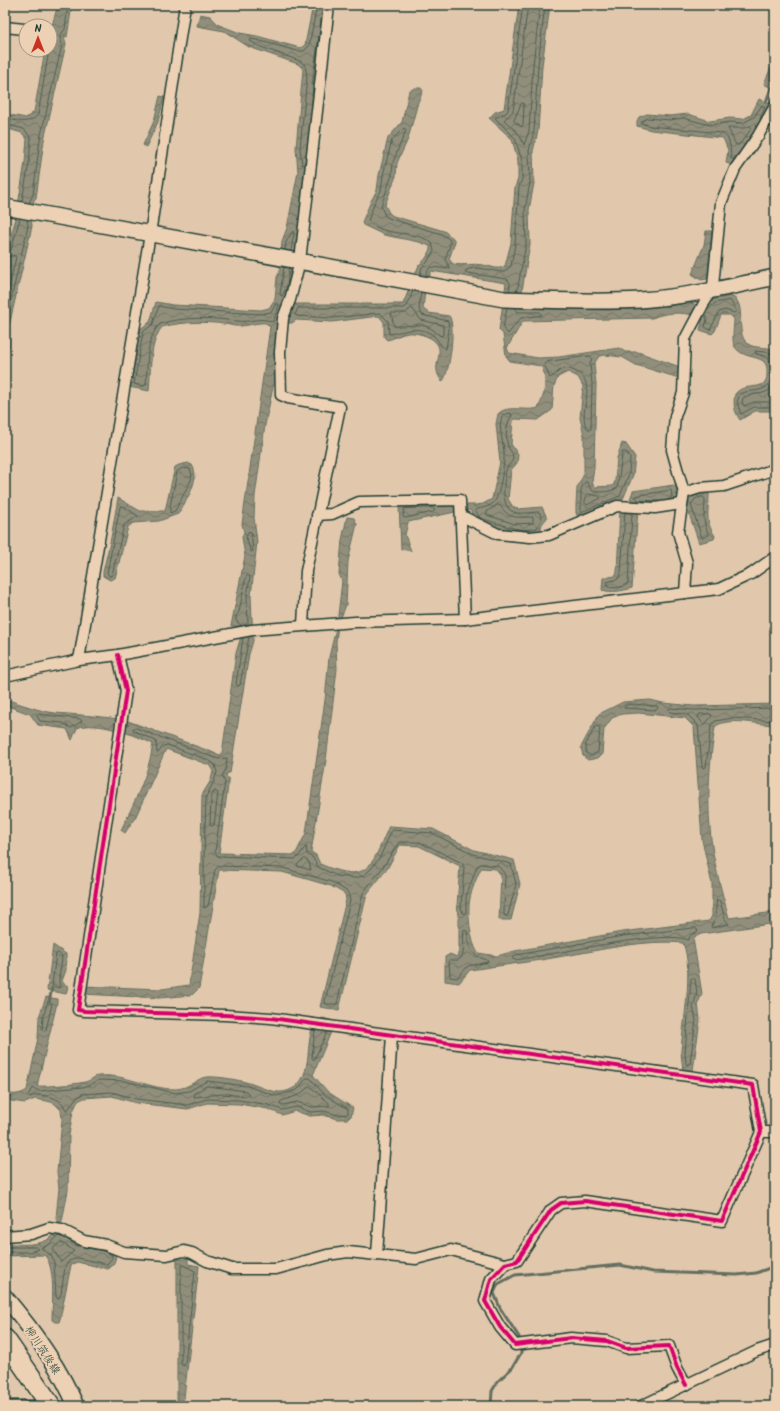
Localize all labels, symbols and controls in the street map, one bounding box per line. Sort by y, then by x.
north arrow [18,18,58,58]
text: N [35,20,42,38]
street label: 柳川筑後線 [20,1323,65,1379]

